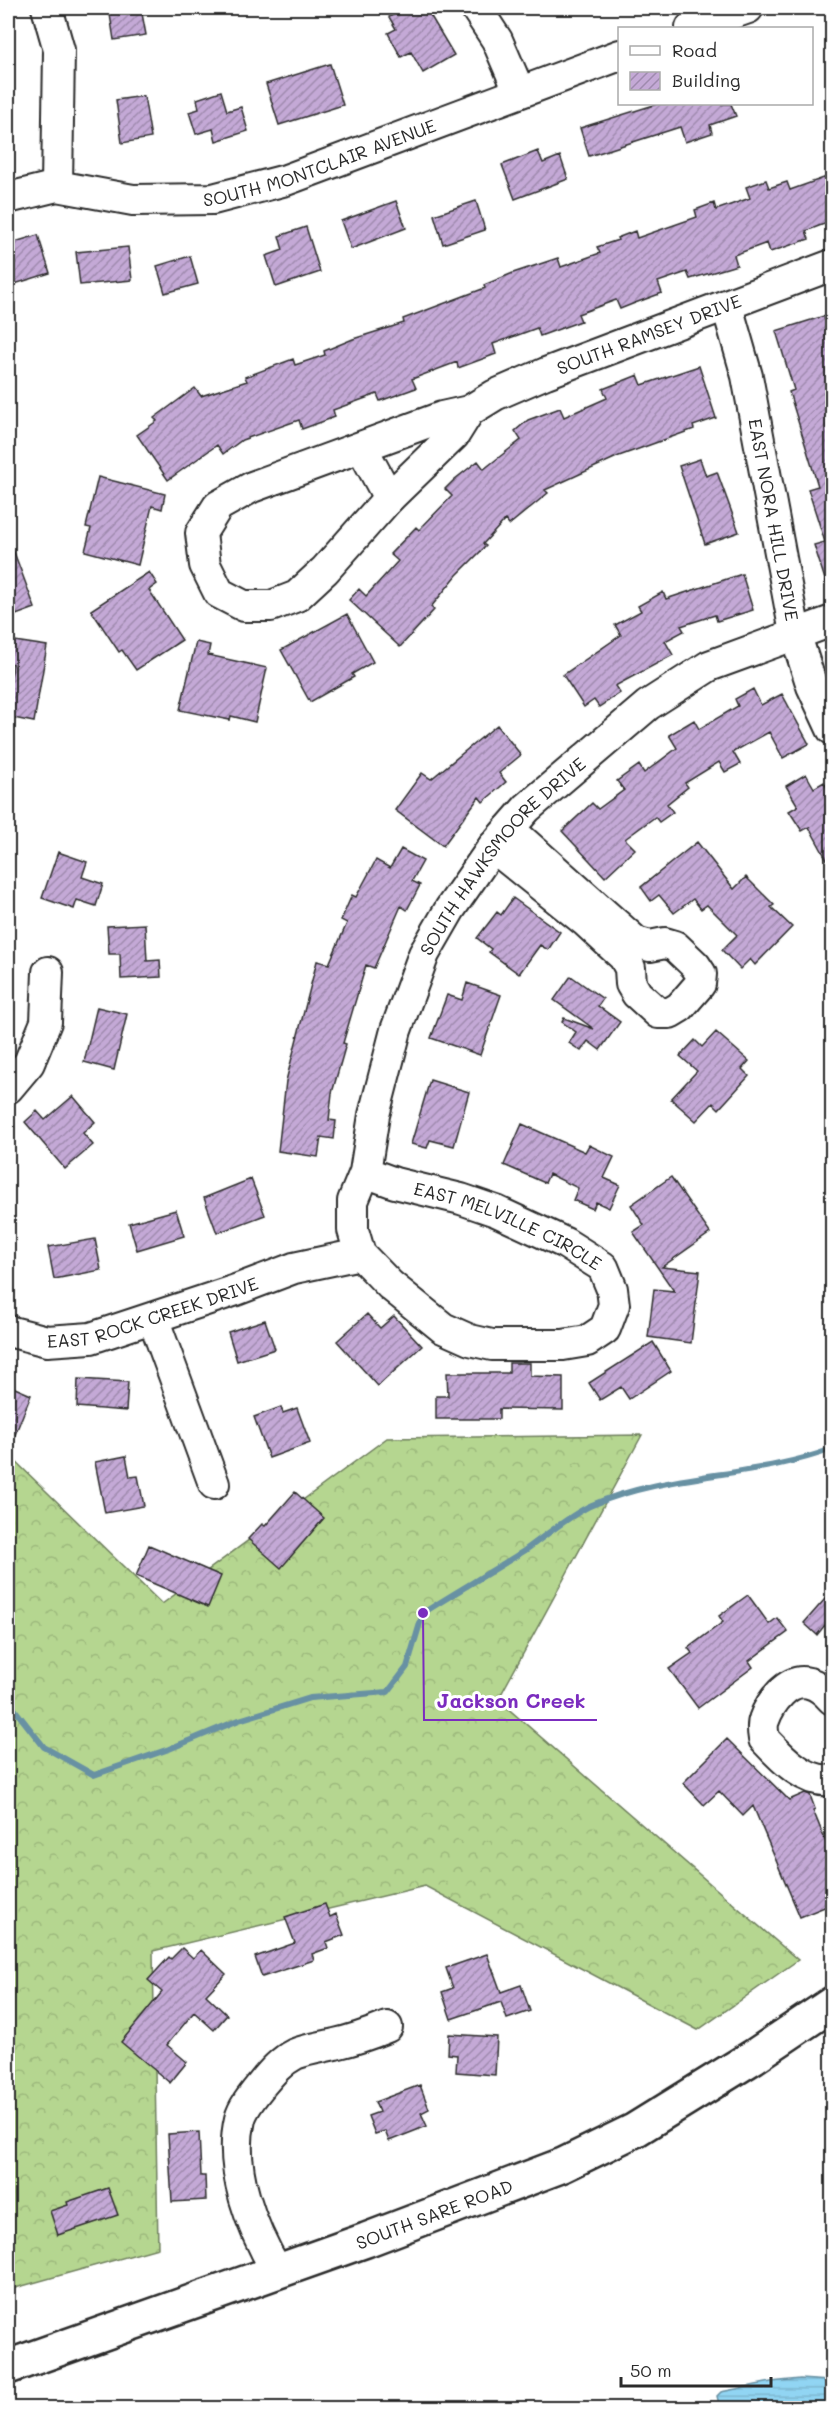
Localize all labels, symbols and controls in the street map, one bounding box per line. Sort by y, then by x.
legend [618,27,813,105]
text: Road [672,38,717,62]
text: Building [672,68,740,92]
street label: SOUTH MONTCLAIR AVENUE [203,113,439,211]
street label: SOUTH RAMSEY DRIVE [553,288,744,380]
street label: EAST NORA HILL DRIVE [743,417,804,623]
street label: SOUTH HAWKSMOORE DRIVE [414,752,590,960]
street label: EAST MELVILLE CIRCLE [411,1176,606,1275]
street label: EAST ROCK CREEK DRIVE [46,1271,261,1353]
callout: Jackson Creek [424,1682,597,1720]
text: Jackson Creek [437,1687,585,1713]
street label: SOUTH SARE ROAD [353,2173,516,2255]
scale bar [621,2350,771,2388]
text: 50 m [630,2358,672,2382]

